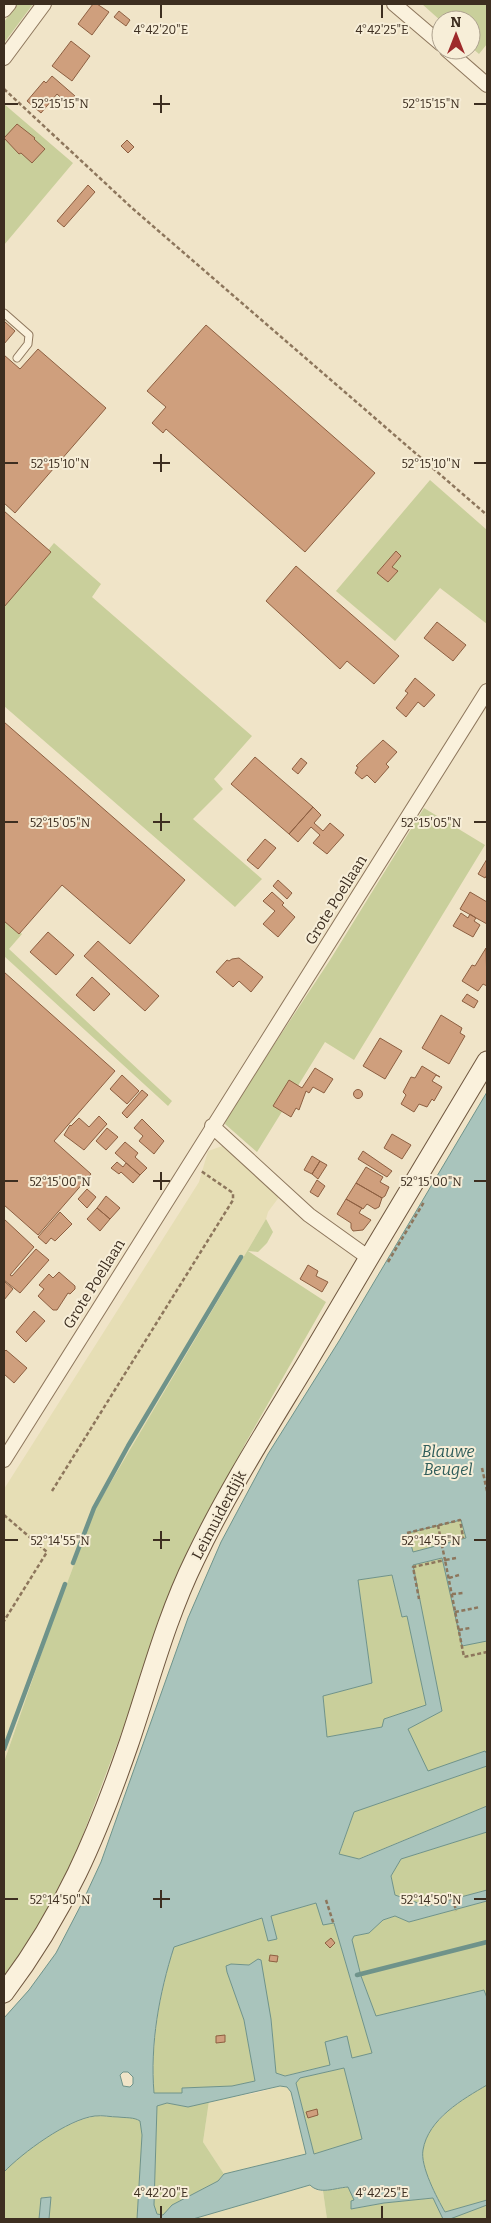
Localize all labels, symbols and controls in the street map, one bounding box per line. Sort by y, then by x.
north arrow [431,10,481,60]
text: N [451,14,462,31]
text: 4°42'20"E [134,23,188,37]
text: 4°42'25"E [355,23,409,37]
text: 52°15'15"N [31,97,89,111]
text: 52°15'15"N [402,97,460,111]
text: 52°15'10"N [31,457,90,471]
text: 52°15'10"N [402,457,461,471]
text: 52°15'05"N [30,816,91,830]
text: 52°15'05"N [401,816,462,830]
street label: Grote Poellaan [301,851,371,948]
text: 52°15'00"N [29,1175,91,1189]
text: 52°15'00"N [400,1175,462,1189]
street label: Grote Poellaan [59,1235,129,1332]
water label: Blauwe Beugel [421,1442,475,1479]
street label: Leimuiderdijk [188,1467,250,1563]
text: 52°14'55"N [30,1534,90,1548]
text: 52°14'55"N [401,1534,461,1548]
text: 52°14'50"N [30,1893,91,1907]
text: 52°14'50"N [401,1893,462,1907]
text: 4°42'20"E [134,2186,188,2200]
text: 4°42'25"E [355,2186,409,2200]

